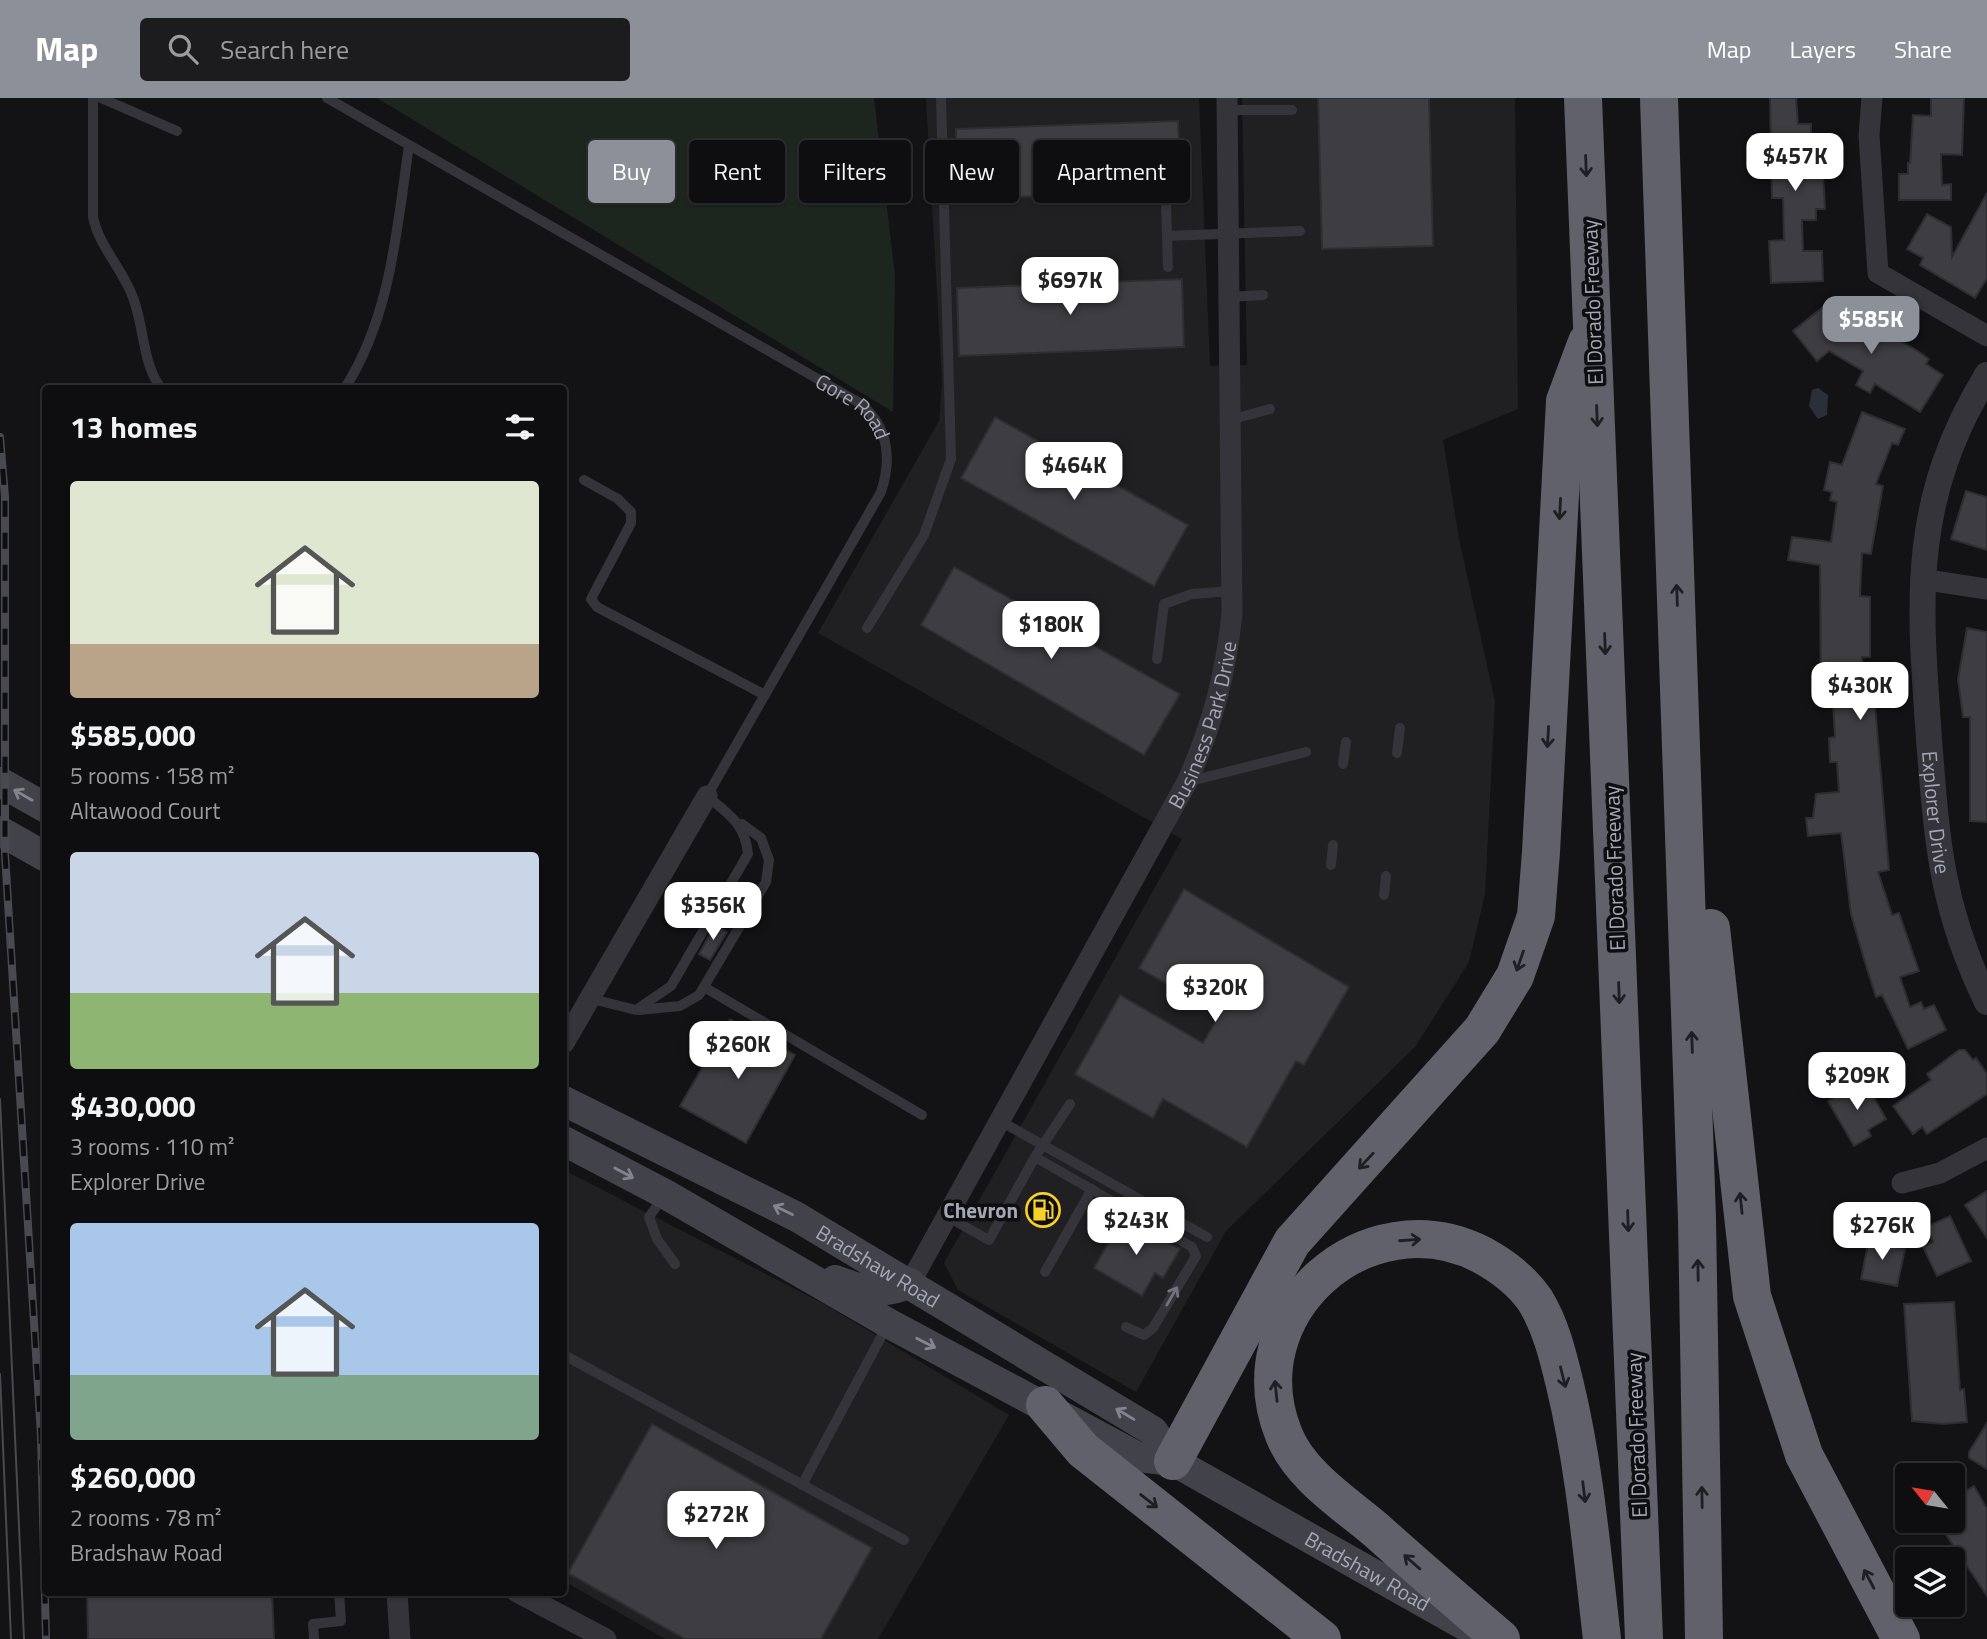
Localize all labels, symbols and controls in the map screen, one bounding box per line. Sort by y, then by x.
search box [140,18,630,81]
text: Map [35,24,98,74]
icon: search [164,30,202,68]
text: Search here [220,30,349,69]
text: Map [1707,31,1752,67]
text: Layers [1790,31,1856,67]
text: Share [1894,31,1952,67]
pin: $457K [1746,134,1844,193]
text: $457K [1762,138,1828,173]
chip: Buy [588,140,675,203]
chip: Rent [689,140,785,203]
chip: Filters [799,140,911,203]
chip: New [925,140,1019,203]
chip: Apartment [1033,140,1190,203]
one-way arrow [1580,154,1593,177]
street label: El Dorado Freeway [1573,219,1611,385]
pin: $697K [1021,258,1119,317]
text: $697K [1037,262,1103,297]
pin: $585K [1822,296,1920,356]
text: $585K [1838,301,1904,336]
street label: Gore Road [809,365,899,444]
text: 13 homes [70,404,197,450]
one-way arrow [1590,405,1603,428]
icon: filters [501,408,539,446]
pin: $464K [1025,442,1123,502]
text: $464K [1041,447,1107,482]
one-way arrow [1553,498,1566,521]
icon: home [242,527,368,653]
one-way arrow [1670,583,1683,606]
pin: $180K [1002,602,1100,661]
text: $180K [1018,606,1084,641]
one-way arrow [1599,632,1612,655]
street label: Business Park Drive [1159,639,1244,814]
pin: $430K [1811,662,1909,722]
text: $430K [1827,667,1893,702]
text: $585,000 [70,712,196,758]
one-way arrow [1541,725,1554,748]
street label: Explorer Drive [1914,750,1960,876]
text: 5 rooms · 158 m² [70,758,234,793]
street label: El Dorado Freeway [1595,785,1633,951]
one-way arrow [13,788,33,802]
text: Altawood Court [70,793,220,828]
pin: $356K [664,882,762,942]
text: $356K [680,887,746,922]
icon: home [242,898,368,1024]
one-way arrow [1513,950,1525,972]
pin: $320K [1166,964,1264,1024]
text: $320K [1182,969,1248,1004]
one-way arrow [1612,982,1625,1005]
pin: $260K [689,1021,787,1081]
text: $260K [705,1026,771,1061]
one-way arrow [1685,1031,1698,1054]
pin: $209K [1808,1052,1906,1112]
text: $209K [1824,1057,1890,1092]
text: $430,000 [70,1083,196,1129]
text: 3 rooms · 110 m² [70,1129,234,1164]
one-way arrow [1358,1152,1374,1170]
text: Explorer Drive [70,1164,205,1199]
one-way arrow [613,1166,634,1180]
fuel station icon: Chevron [1024,1191,1062,1229]
one-way arrow [1735,1192,1748,1214]
place label: Chevron [943,1194,1018,1226]
pin: $243K [1087,1198,1185,1257]
text: $243K [1103,1202,1169,1237]
pin: $276K [1833,1202,1931,1262]
one-way arrow [773,1203,794,1216]
text: $276K [1849,1207,1915,1242]
one-way arrow [1621,1209,1634,1232]
street label: Bradshaw Road [810,1216,946,1315]
one-way arrow [1398,1233,1421,1246]
one-way arrow [1691,1259,1705,1282]
icon: home [242,1269,368,1395]
one-way arrow [1165,1287,1179,1307]
one-way arrow [915,1337,936,1350]
street label: El Dorado Freeway [1617,1352,1655,1518]
one-way arrow [1557,1365,1570,1388]
one-way arrow [1269,1380,1282,1403]
one-way arrow [1116,1407,1136,1421]
text: $260,000 [70,1454,196,1500]
north arrow [1895,1463,1965,1533]
map controls [1895,1463,1965,1617]
one-way arrow [1578,1480,1591,1503]
one-way arrow [1695,1486,1709,1509]
pin: $272K [667,1492,765,1551]
one-way arrow [1139,1493,1157,1508]
text: $272K [683,1496,749,1531]
text: 2 rooms · 78 m² [70,1500,221,1535]
street label: Bradshaw Road [1299,1523,1436,1619]
text: Bradshaw Road [70,1535,223,1570]
button: layers [1895,1547,1965,1617]
one-way arrow [1404,1554,1422,1570]
one-way arrow [1862,1569,1876,1589]

